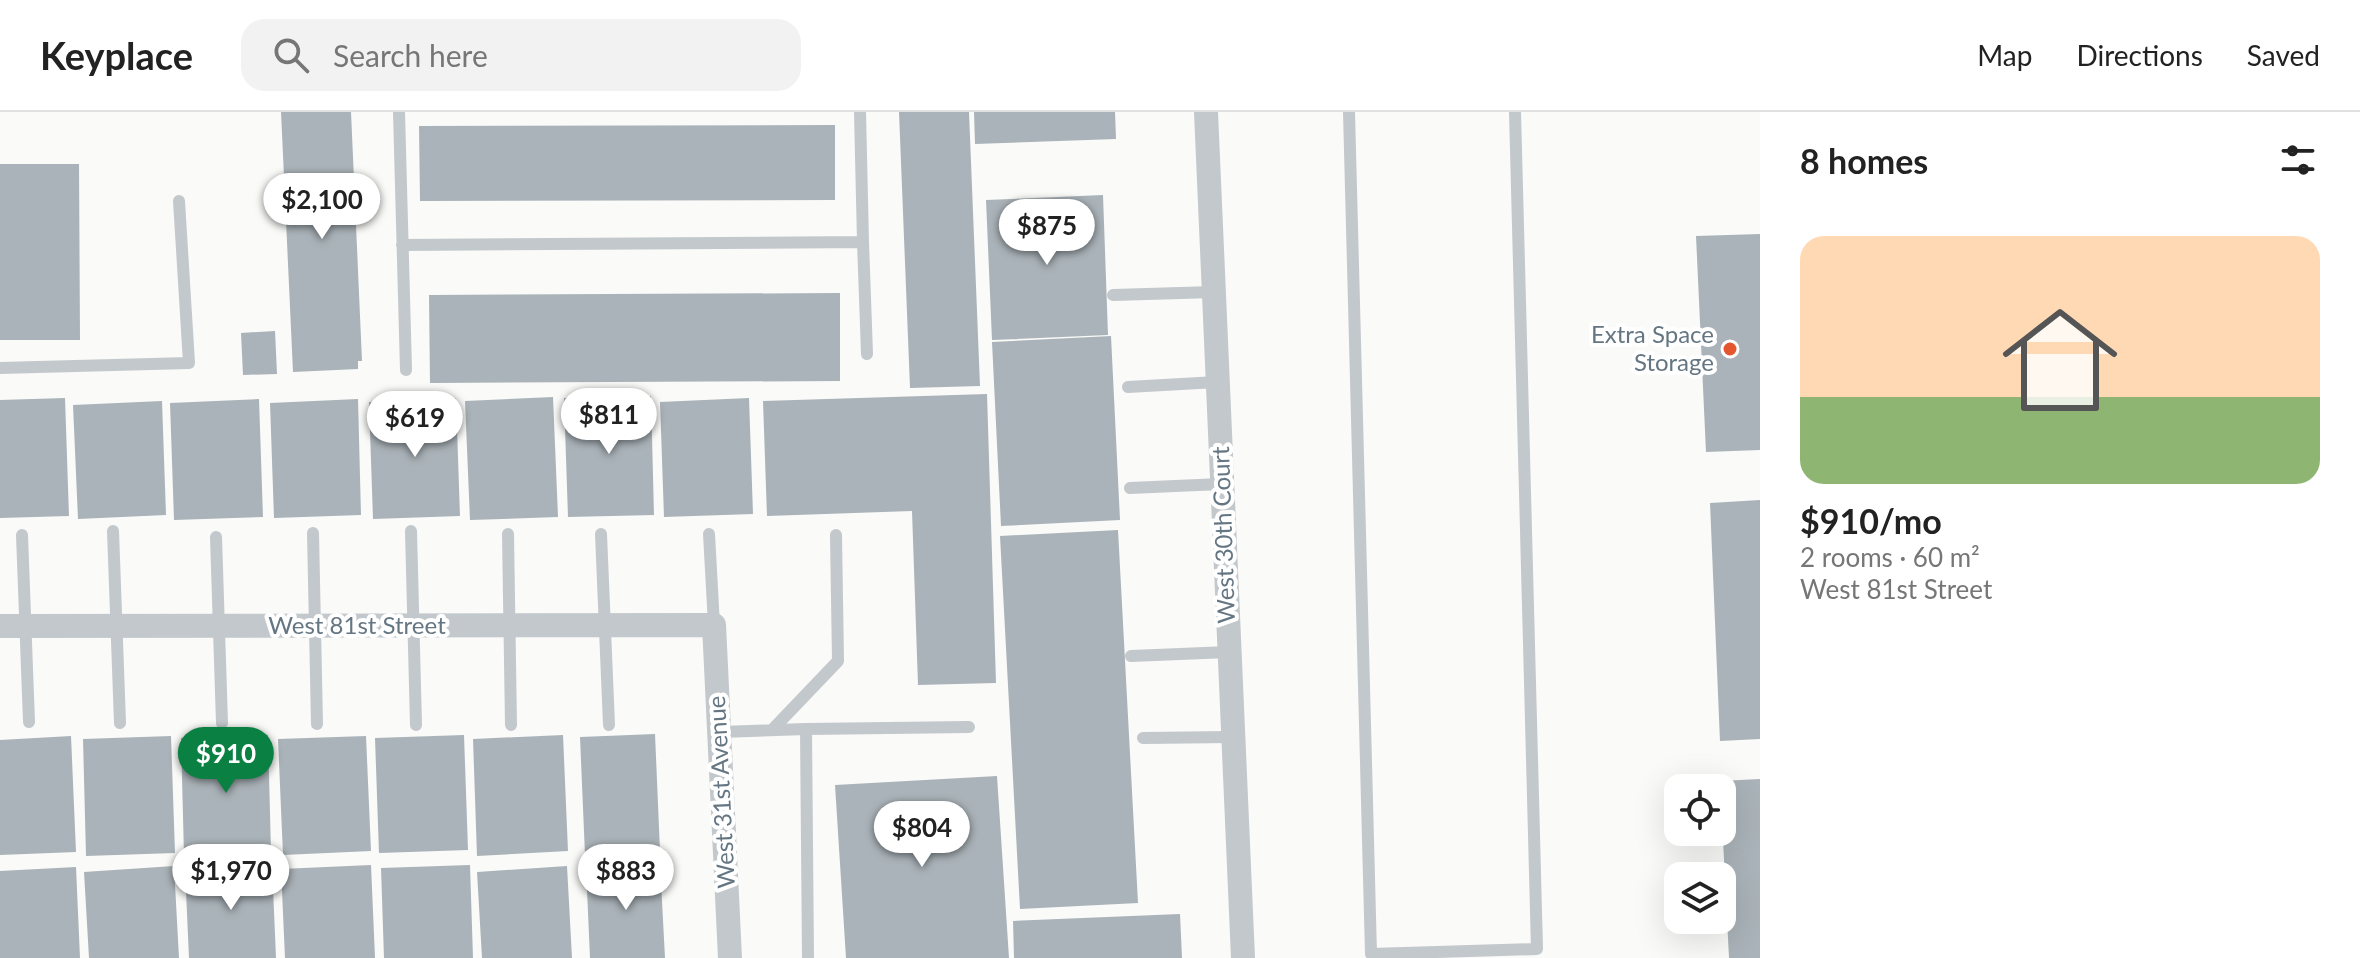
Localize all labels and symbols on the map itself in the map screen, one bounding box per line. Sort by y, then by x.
pin: $2,100 [257,173,387,241]
pin: $875 [1000,199,1094,267]
place label: Extra Space Storage [1591,319,1714,376]
marker: Extra Space Storage [1721,340,1739,358]
pin: $811 [562,388,656,456]
pin: $619 [368,391,462,459]
street label: West 30th Court [1205,446,1240,624]
street label: West 81st Street [268,610,446,639]
street label: West 31st Avenue [701,695,740,889]
pin: $910 [179,727,273,795]
pin: $804 [875,801,969,869]
pin: $1,970 [166,844,296,912]
pin: $883 [579,844,673,912]

